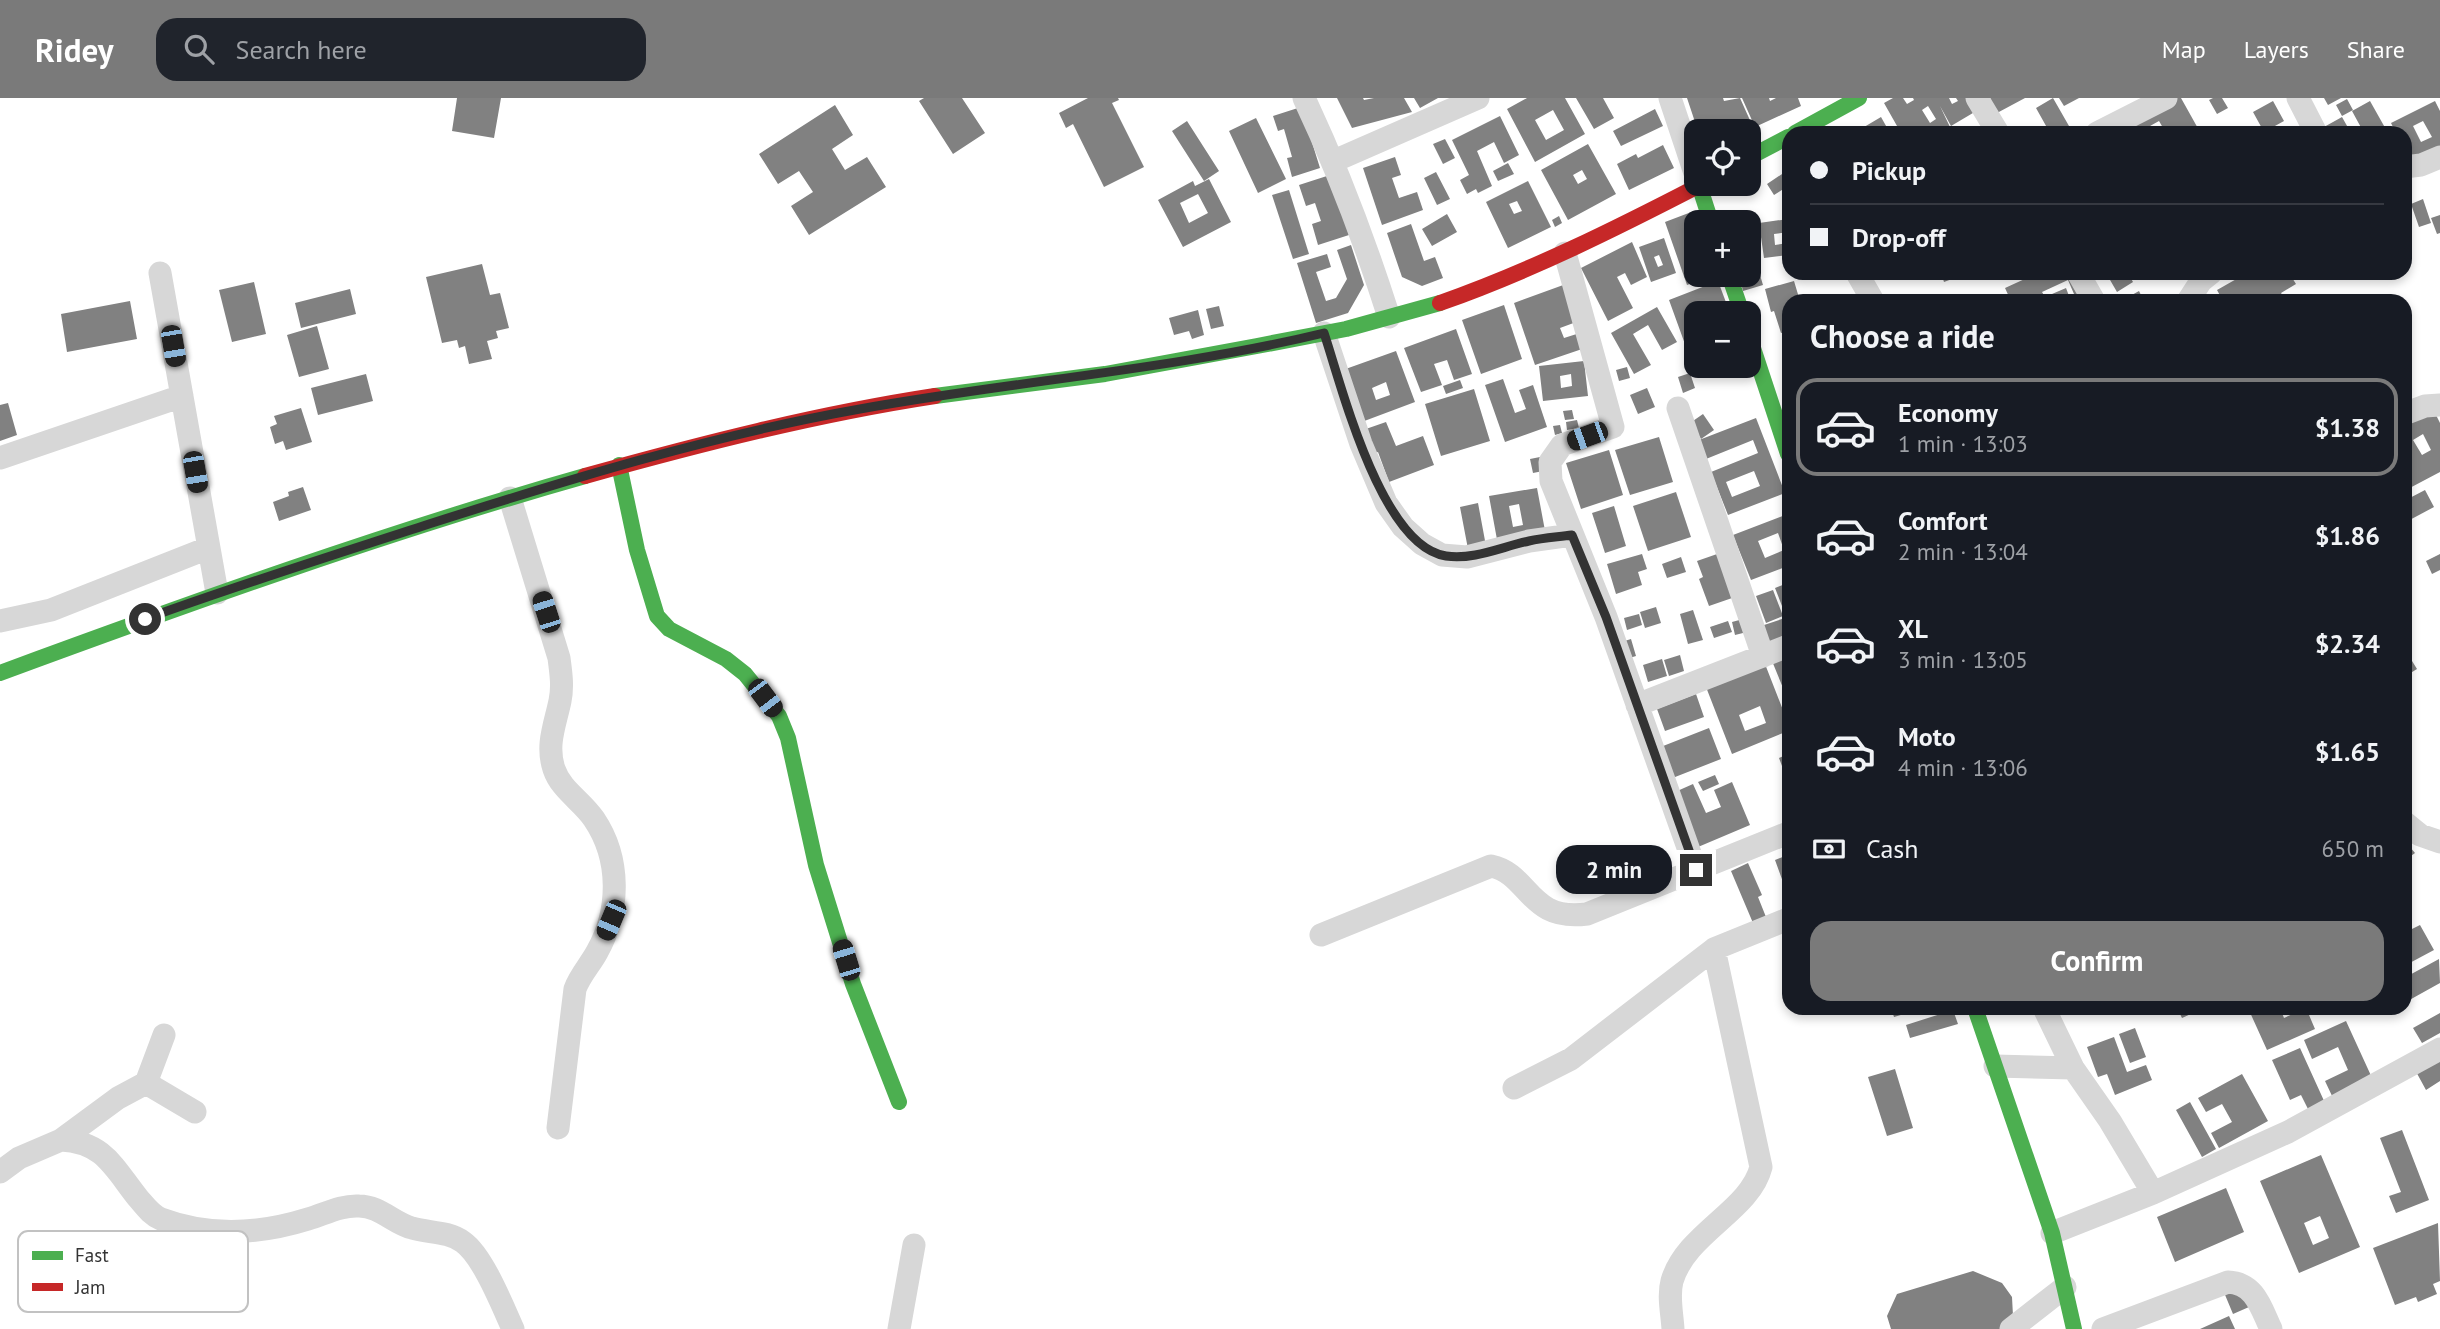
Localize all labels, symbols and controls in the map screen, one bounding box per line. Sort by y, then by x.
search box [156,18,646,81]
text: Ridey [35,28,114,71]
icon: search [180,30,218,68]
text: Search here [236,33,367,66]
text: Map [2162,34,2206,65]
text: Layers [2244,34,2309,65]
text: Share [2347,34,2405,65]
map controls [1684,119,1761,378]
button: locate [1684,119,1761,196]
text: Pickup [1852,154,1926,187]
button: + [1684,210,1761,287]
text: Drop-off [1852,221,1946,254]
button: − [1684,301,1761,378]
text: Choose a ride [1810,315,1995,357]
car [160,323,187,369]
icon: car [1814,396,1877,459]
text: Economy [1898,396,1998,429]
text: $1.38 [2315,411,2380,444]
car [1564,419,1611,453]
text: 1 min · 13:03 [1898,429,2028,458]
car [182,449,209,495]
icon: car [1814,504,1877,567]
text: Comfort [1898,504,1988,537]
text: $1.86 [2315,519,2380,552]
text: 2 min · 13:04 [1898,537,2028,566]
car [530,589,563,635]
route start [129,603,161,635]
icon: car [1814,612,1877,675]
text: XL [1898,612,1928,645]
text: $2.34 [2315,627,2380,660]
text: 3 min · 13:05 [1898,645,2028,674]
car [744,675,787,721]
icon: car [1814,720,1877,783]
text: Moto [1898,720,1956,753]
text: $1.65 [2315,735,2380,768]
text: 4 min · 13:06 [1898,753,2028,782]
icon: cash [1810,830,1848,868]
text: Cash [1866,832,1918,865]
text: 650 m [2322,834,2384,863]
callout: 2 min [1556,846,1672,894]
route end [1680,854,1712,886]
text: 2 min [1586,855,1642,884]
car [594,897,629,943]
button: Confirm [1810,921,2384,1001]
car [830,937,863,983]
legend [18,1231,248,1312]
text: Fast [75,1243,109,1267]
text: Jam [74,1275,105,1299]

